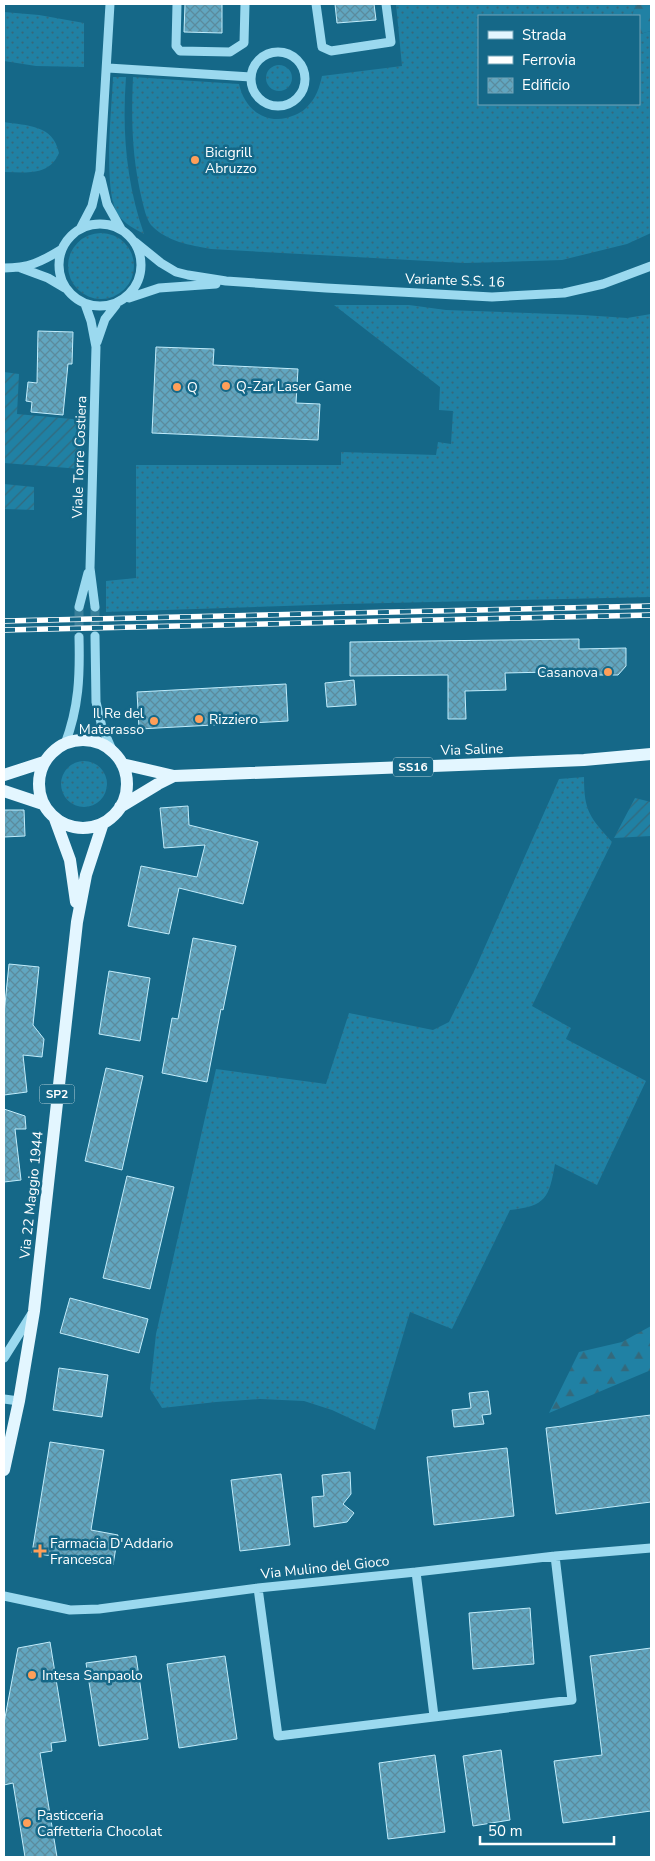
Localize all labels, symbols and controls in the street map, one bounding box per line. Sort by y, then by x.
legend [478,15,640,105]
text: Strada [522,25,566,45]
text: Ferrovia [522,50,576,70]
text: Edificio [522,75,570,95]
place label: Bicigrill Abruzzo [205,143,257,178]
marker: Bicigrill Abruzzo [189,154,201,166]
street label: Variante S.S. 16 [404,269,505,292]
place label: Q-Zar Laser Game [236,377,352,396]
place label: Q [187,378,198,397]
marker: Q-Zar Laser Game [220,380,232,392]
marker: Q [171,381,183,393]
street label: Viale Torre Costiera [68,395,91,520]
place label: Casanova [537,663,598,682]
marker: Casanova [602,666,614,678]
place label: Il Re del Materasso [79,704,145,739]
place label: Rizziero [209,710,258,729]
marker: Rizziero [193,713,205,725]
marker: Il Re del Materasso [148,715,160,727]
street label: Via Saline [439,739,504,760]
road number: SS16 [393,758,433,776]
road number: SP2 [40,1084,74,1104]
street label: Via 22 Maggio 1944 [15,1130,48,1261]
place label: Farmacia D'Addario Francesca [50,1534,174,1569]
marker: Farmacia D'Addario Francesca [34,1545,46,1557]
street label: Via Mulino del Gioco [259,1551,390,1584]
place label: Intesa Sanpaolo [42,1666,143,1685]
marker: Intesa Sanpaolo [26,1669,38,1681]
place label: Pasticceria Caffetteria Chocolat [37,1806,162,1841]
scale bar [480,1814,614,1846]
marker: Pasticceria Caffetteria Chocolat [21,1817,33,1829]
text: 50 m [488,1821,523,1841]

